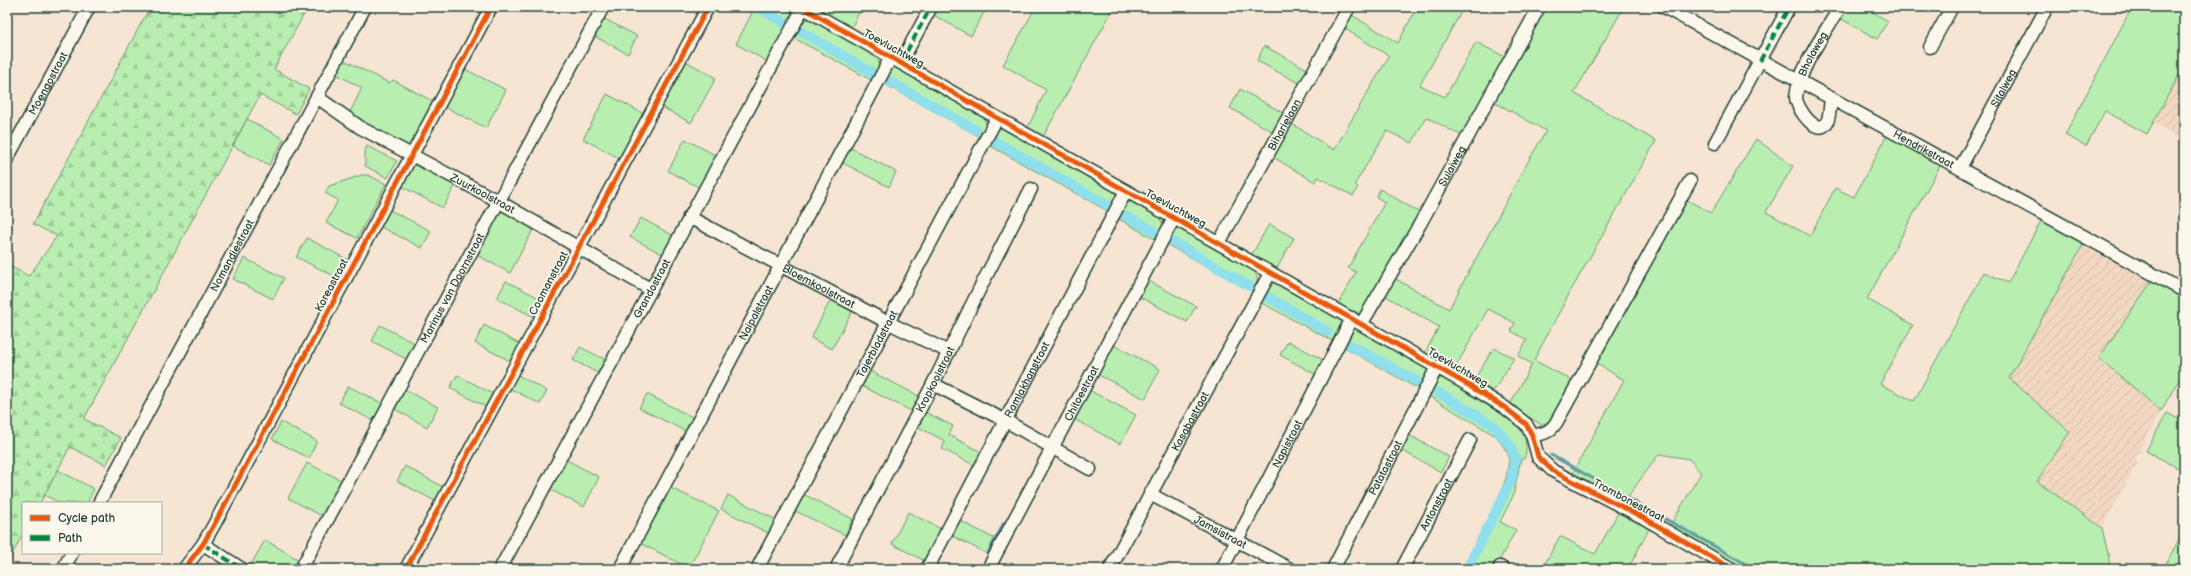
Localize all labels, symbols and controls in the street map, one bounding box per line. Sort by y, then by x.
street label: Toevluchtweg [861,26,926,70]
street label: Bholaweg [1796,29,1830,78]
street label: Moengostraat [26,49,71,117]
street label: Sitalweg [1988,67,2019,109]
street label: Biharielaan [1265,97,1304,153]
street label: Hendrikstraat [1891,127,1957,172]
street label: Sulaiweg [1436,144,1469,189]
street label: Zuurkoolstraat [447,170,518,217]
street label: Toevluchtweg [1143,186,1208,230]
street label: Nomandiestraat [208,217,257,294]
street label: Marinus van Doornstraat [418,231,487,345]
street label: Coomanstraat [526,249,571,317]
street label: Koreastraat [312,256,351,314]
street label: Grandostraat [631,256,674,320]
street label: Bloemkoolstraat [780,262,858,311]
street label: Naipalstraat [736,283,776,343]
street label: Tajerbladstraat [854,308,901,380]
street label: Ramlakhanstraat [1002,339,1053,420]
street label: Kropkoolstraat [913,344,958,415]
street label: Toevluchtweg [1425,345,1490,390]
street label: Chitoestraat [1062,363,1102,423]
street label: Kasabastraat [1169,389,1212,453]
street label: Napistraat [1270,417,1305,470]
street label: Patatastraat [1366,438,1405,497]
street label: Antonstraat [1417,476,1456,533]
street label: Trombonestraat [1591,476,1667,525]
legend [22,502,162,554]
text: Cycle path [58,511,115,526]
street label: Jamsistraat [1192,513,1249,552]
text: Path [58,531,83,546]

